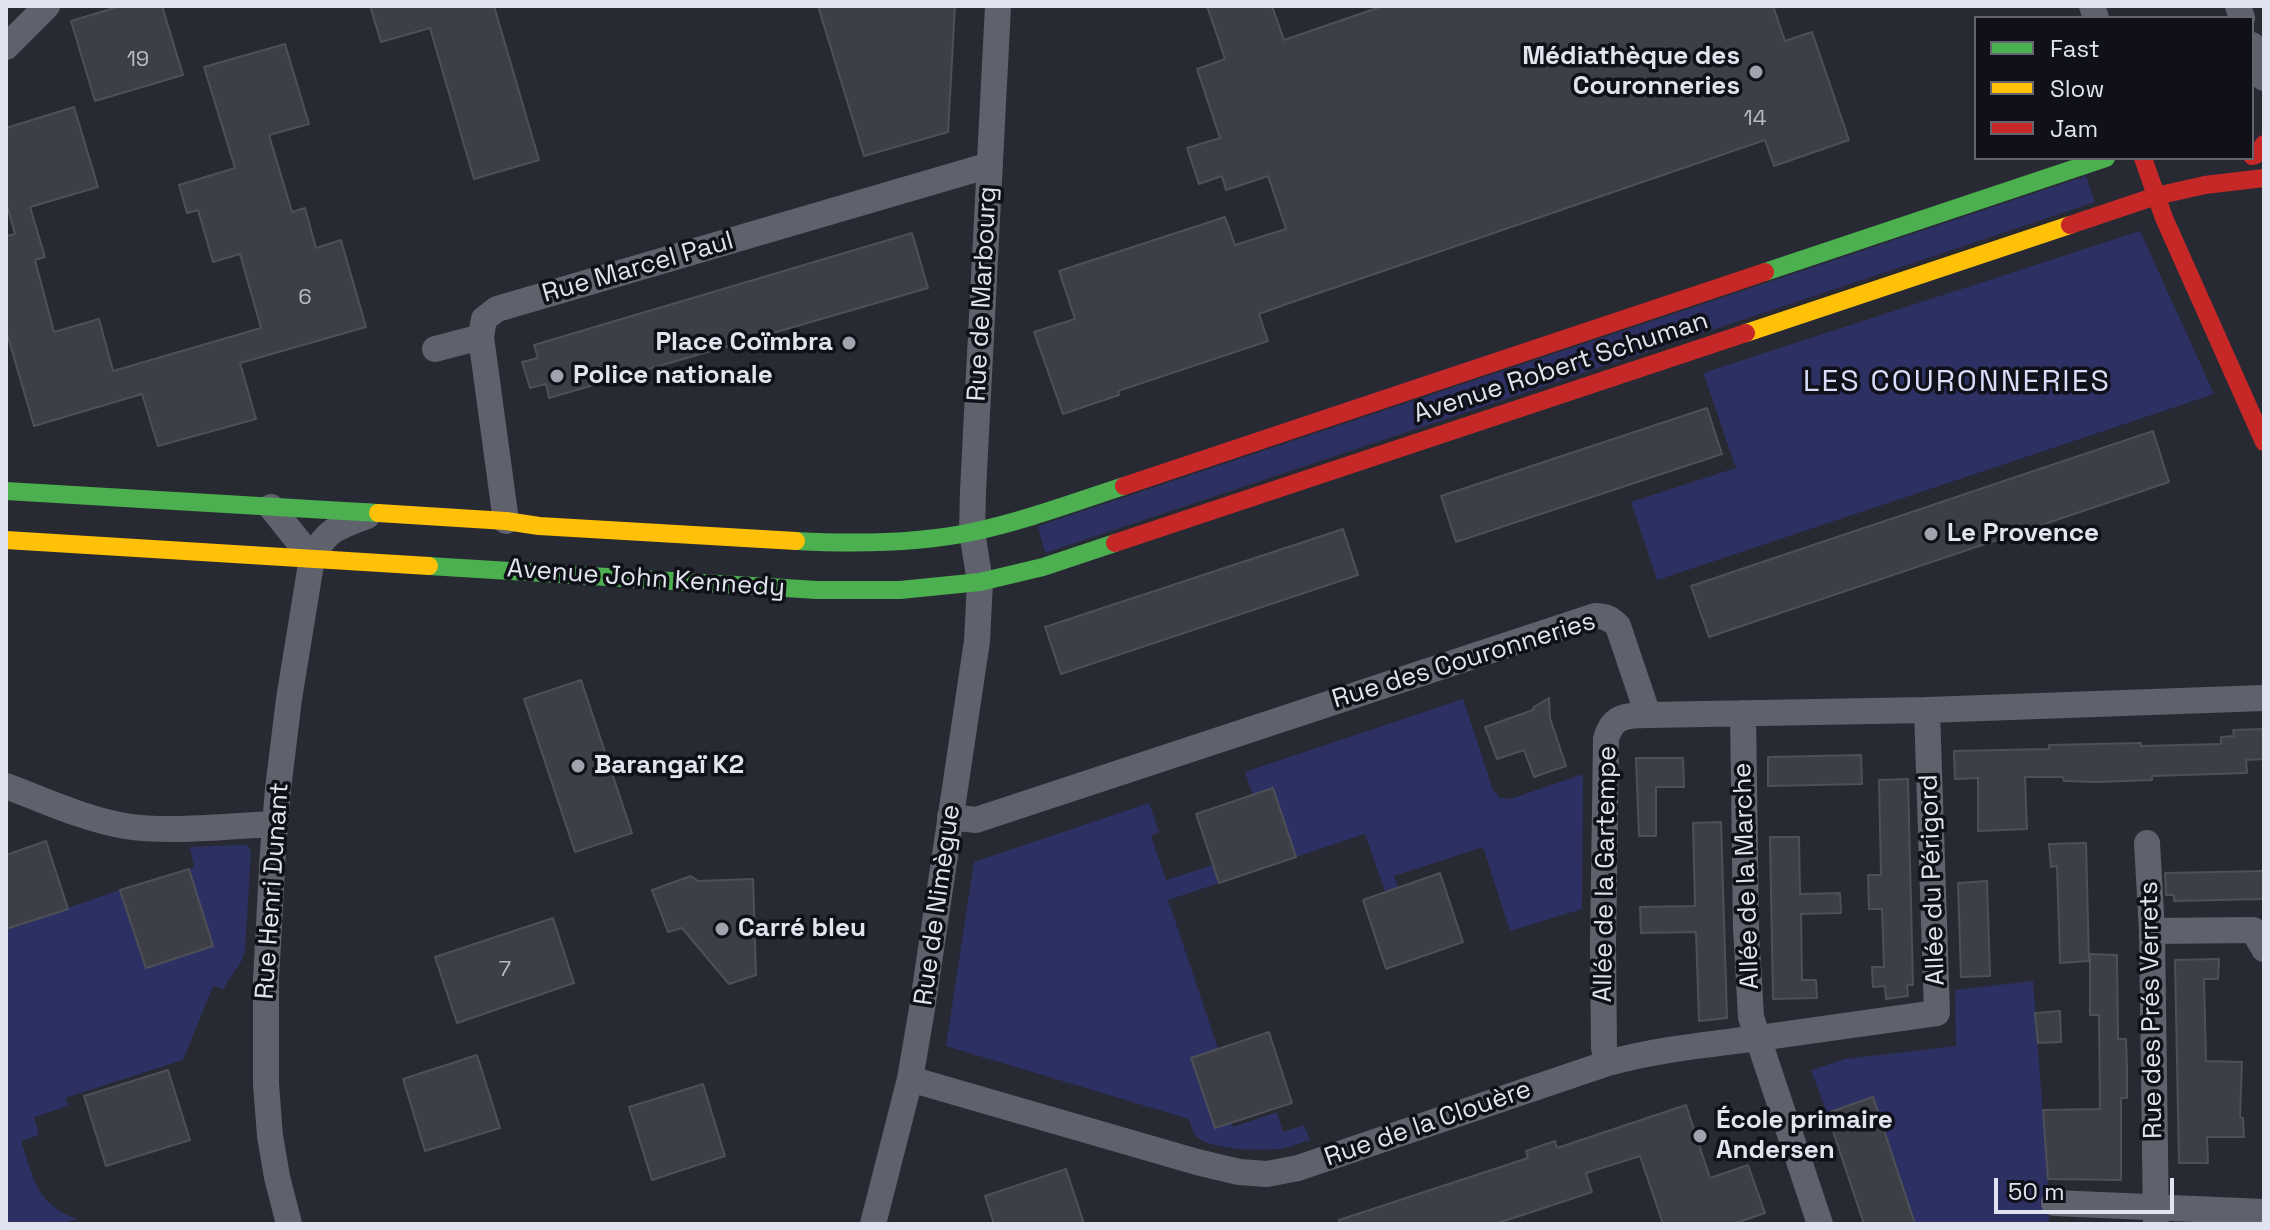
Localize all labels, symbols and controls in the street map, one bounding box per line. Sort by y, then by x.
legend [1974,16,2254,160]
text: Fast [2050,33,2100,64]
place label: Médiathèque des Couronneries [1522,41,1740,102]
house number: 19 [127,47,149,73]
marker: Médiathèque des Couronneries [1747,63,1765,81]
text: Slow [2050,73,2104,104]
house number: 14 [1744,106,1766,132]
text: Jam [2050,113,2098,144]
street label: Rue de Marbourg [962,186,1004,402]
street label: Rue Marcel Paul [539,226,737,310]
house number: 6 [298,285,312,311]
street label: Avenue Robert Schuman [1410,306,1712,430]
place label: Place Coïmbra [655,327,833,359]
marker: Place Coïmbra [840,334,858,352]
place label: Police nationale [573,360,773,392]
district label: LES COURONNERIES [1803,365,2111,401]
marker: Police nationale [548,367,566,385]
place label: Le Provence [1947,518,2099,550]
marker: Le Provence [1922,525,1940,543]
street label: Avenue John Kennedy [506,554,786,604]
street label: Rue des Couronneries [1329,606,1599,716]
street label: Allée de la Gartempe [1588,745,1624,1003]
place label: Barangaï K2 [594,750,744,782]
marker: Barangaï K2 [569,757,587,775]
street label: Allée de la Marche [1727,762,1767,990]
street label: Allée du Périgord [1914,774,1952,986]
street label: Rue Henri Dunant [250,782,296,1000]
street label: Rue de Nimègue [908,803,968,1007]
street label: Rue des Prés Verrets [2134,881,2170,1139]
place label: Carré bleu [738,913,866,945]
marker: Carré bleu [713,920,731,938]
house number: 7 [499,957,511,983]
street label: Rue de la Clouère [1321,1074,1535,1174]
place label: École primaire Andersen [1716,1105,1893,1166]
marker: École primaire Andersen [1691,1127,1709,1145]
scale bar [1998,1162,2178,1212]
text: 50 m [2008,1176,2065,1207]

